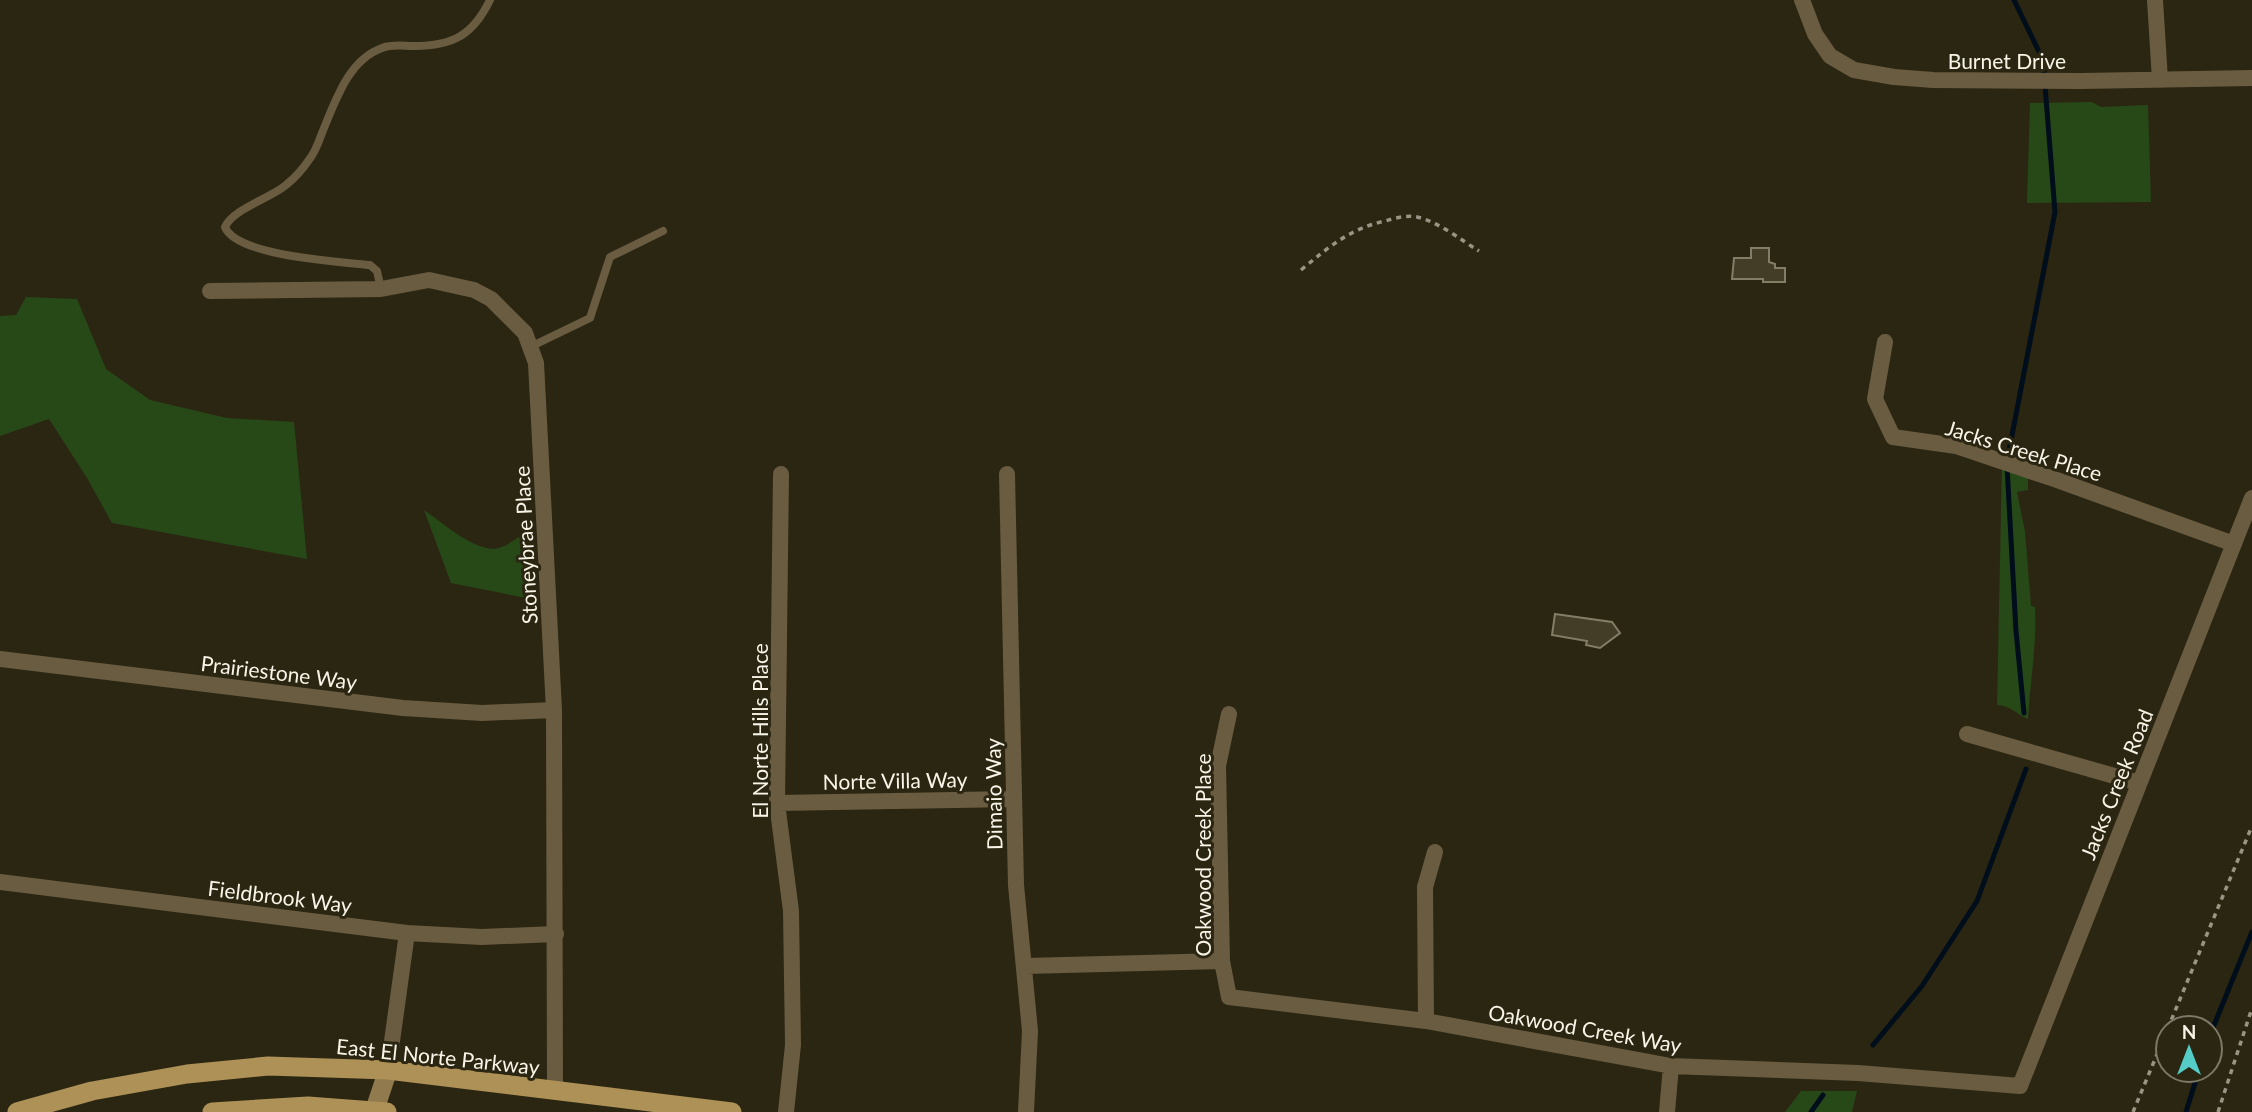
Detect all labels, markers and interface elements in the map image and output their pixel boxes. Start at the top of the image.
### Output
street label: Burnet Drive [1948,48,2066,73]
street label: Jacks Creek Place [1943,414,2105,486]
street label: Stoneybrae Place [508,465,542,625]
street label: El Norte Hills Place [747,643,772,819]
street label: Prairiestone Way [200,650,359,694]
street label: Jacks Creek Road [2074,705,2158,863]
street label: Dimaio Way [980,738,1006,850]
street label: Oakwood Creek Place [1190,753,1215,957]
street label: Norte Villa Way [822,766,968,794]
street label: Fieldbrook Way [207,875,354,917]
street label: Oakwood Creek Way [1487,999,1684,1057]
north arrow [2154,1014,2224,1084]
text: N [2182,1020,2196,1043]
street label: East El Norte Parkway [335,1033,541,1079]

